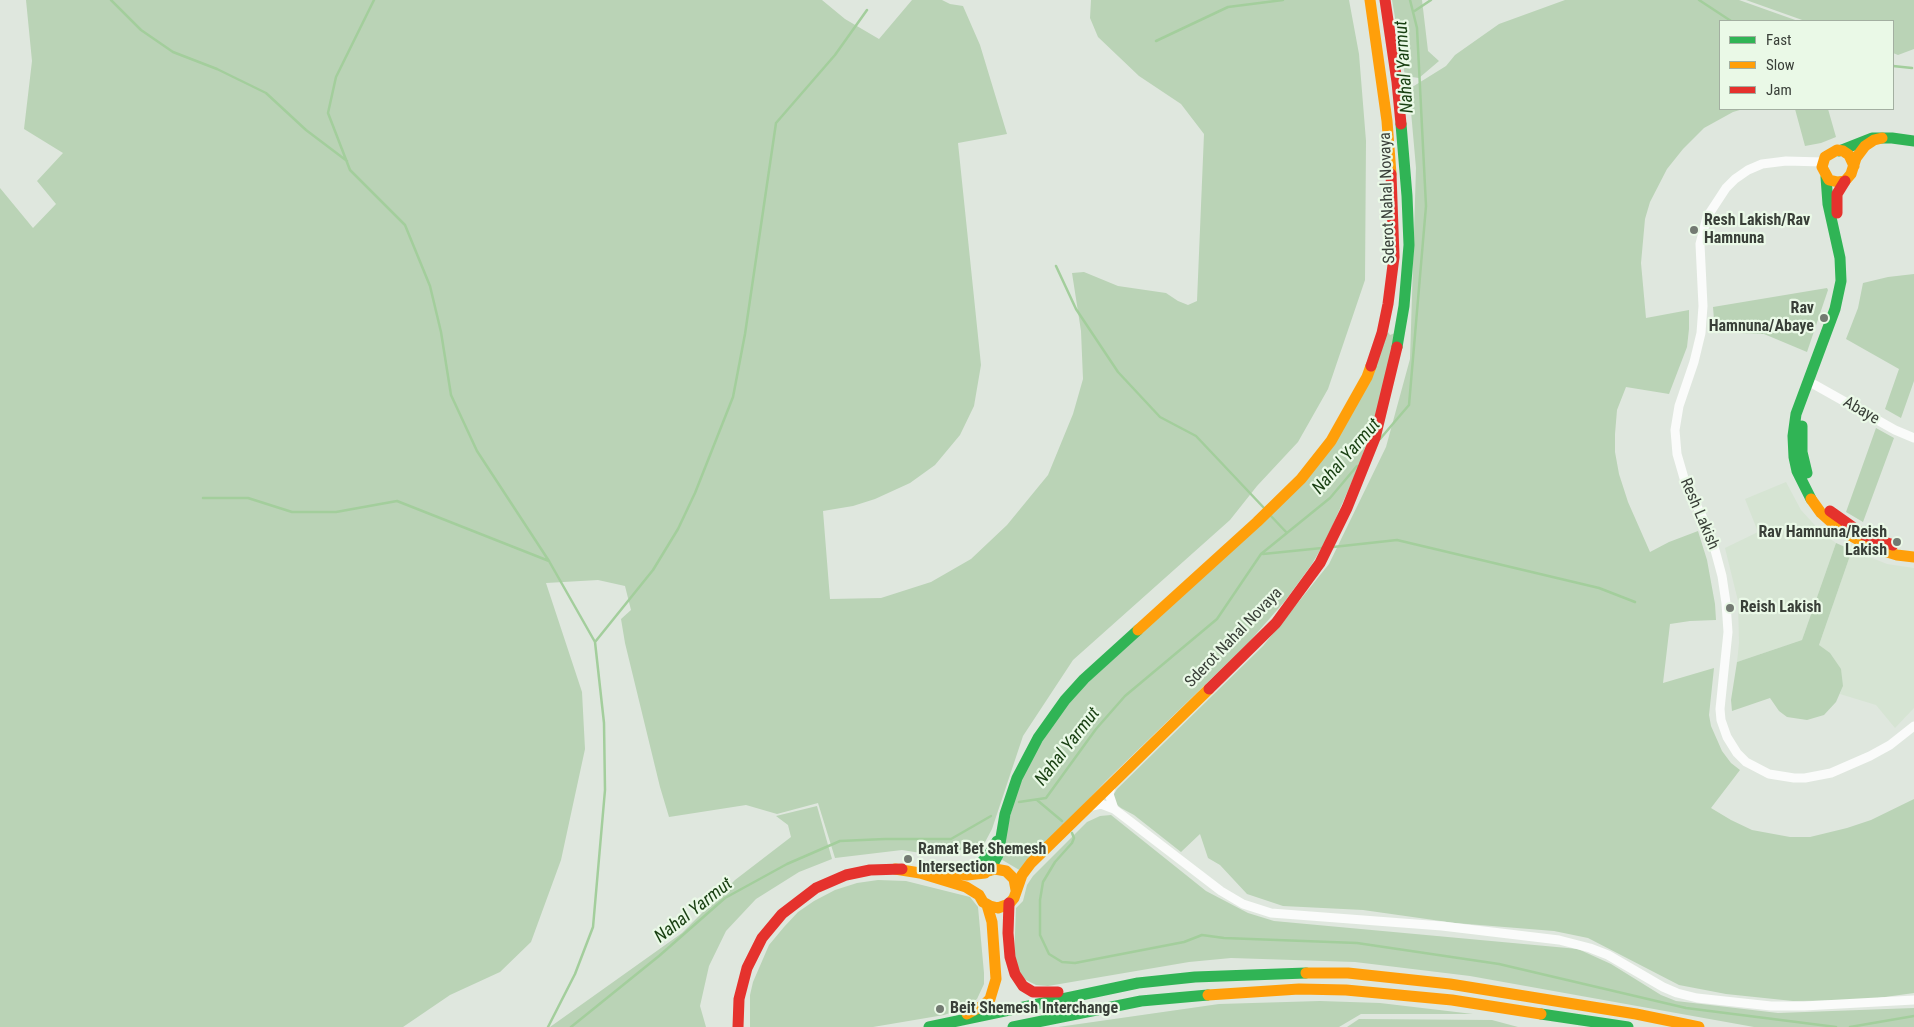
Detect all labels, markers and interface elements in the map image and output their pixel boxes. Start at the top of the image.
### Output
water label: Nahal Yarmut [1391,20,1419,114]
legend [1719,20,1894,110]
text: Fast [1766,31,1791,49]
text: Slow [1766,56,1795,74]
text: Jam [1766,81,1792,99]
street label: Sderot Nahal Novaya [1376,132,1400,264]
place label: Resh Lakish/Rav Hamnuna [1704,211,1810,249]
marker: Resh Lakish/Rav Hamnuna [1688,224,1700,236]
place label: Rav Hamnuna/Abaye [1709,299,1814,337]
marker: Rav Hamnuna/Abaye [1818,312,1830,324]
street label: Abaye [1839,393,1883,429]
water label: Nahal Yarmut [1308,415,1386,499]
street label: Resh Lakish [1675,475,1723,553]
place label: Rav Hamnuna/Reish Lakish [1758,523,1887,561]
marker: Rav Hamnuna/Reish Lakish [1891,536,1903,548]
street label: Sderot Nahal Novaya [1181,584,1287,692]
place label: Reish Lakish [1740,598,1821,618]
marker: Reish Lakish [1724,602,1736,614]
water label: Nahal Yarmut [1031,704,1105,790]
place label: Ramat Bet Shemesh Intersection [918,840,1046,878]
marker: Ramat Bet Shemesh Intersection [902,853,914,865]
water label: Nahal Yarmut [651,874,737,948]
place label: Beit Shemesh Interchange [950,999,1118,1019]
marker: Beit Shemesh Interchange [934,1003,946,1015]

